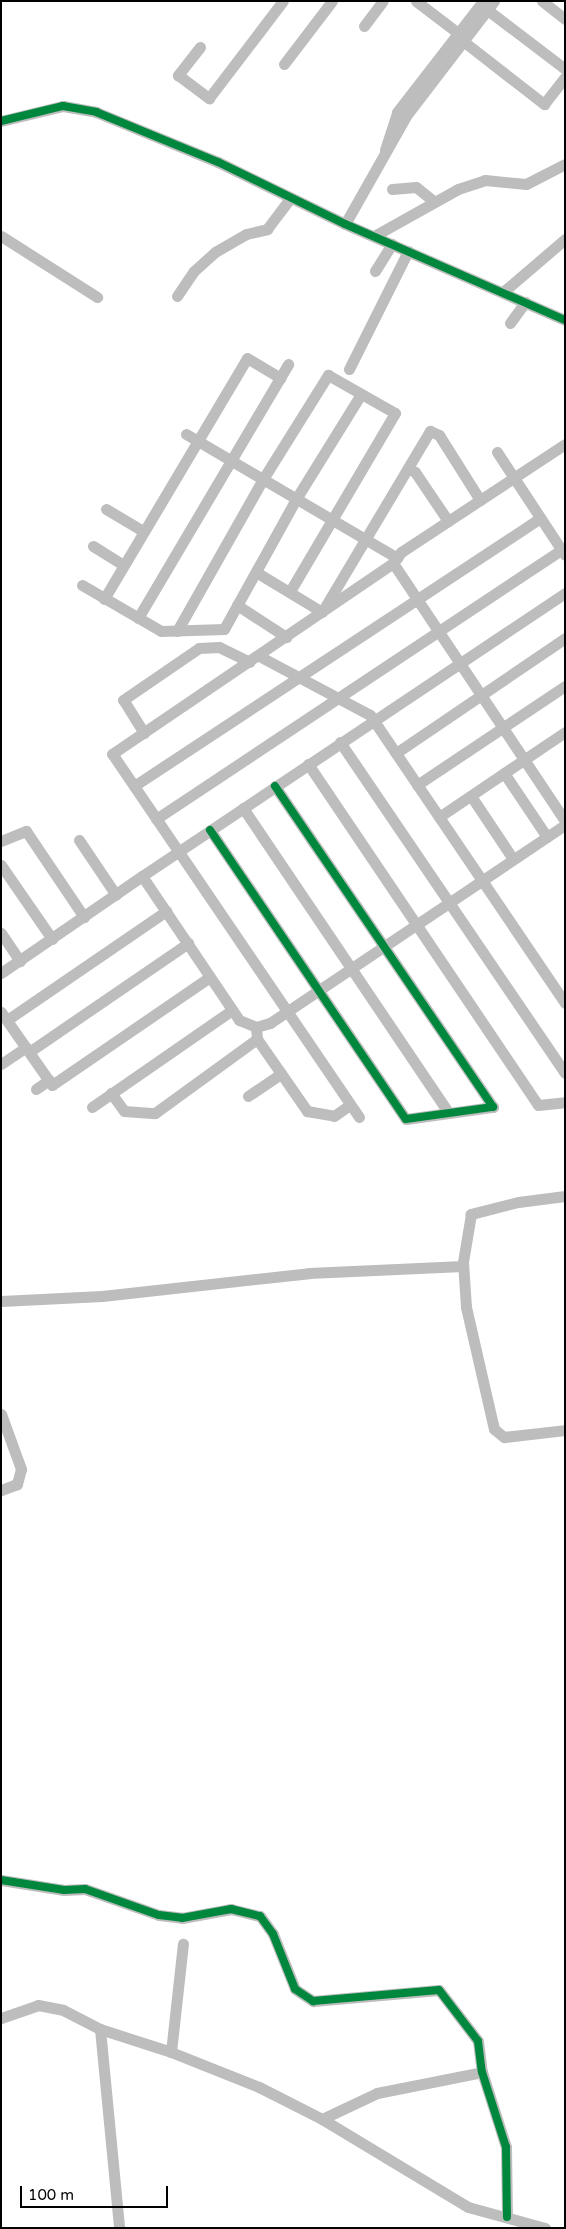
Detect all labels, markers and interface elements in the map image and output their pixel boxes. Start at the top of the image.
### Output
scale bar [22,2176,170,2208]
text: 100 m [28,2186,74,2204]

